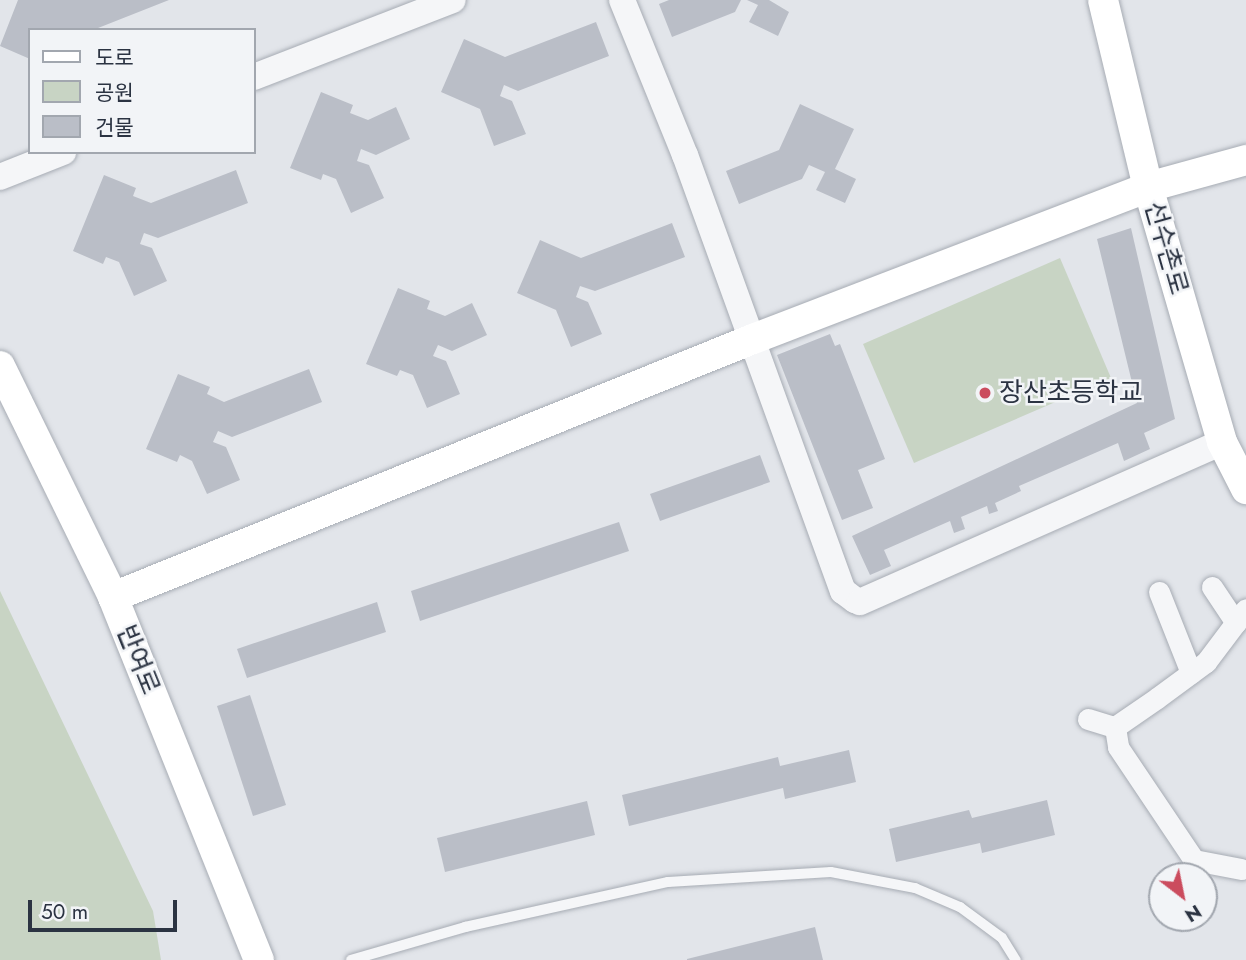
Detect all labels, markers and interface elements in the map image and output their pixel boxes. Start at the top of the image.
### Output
legend [28,28,256,154]
text: 도로 [95,43,134,73]
text: 공원 [95,78,134,108]
text: 건물 [95,113,134,143]
street label: 선수촌로 [1138,198,1194,298]
place label: 장산초등학교 [999,377,1143,409]
marker: 장산초등학교 [977,385,993,401]
street label: 반여로 [110,621,166,699]
north arrow [1148,862,1218,932]
scale bar [32,886,180,930]
text: 50 m [41,897,88,927]
text: N [1180,898,1207,929]

